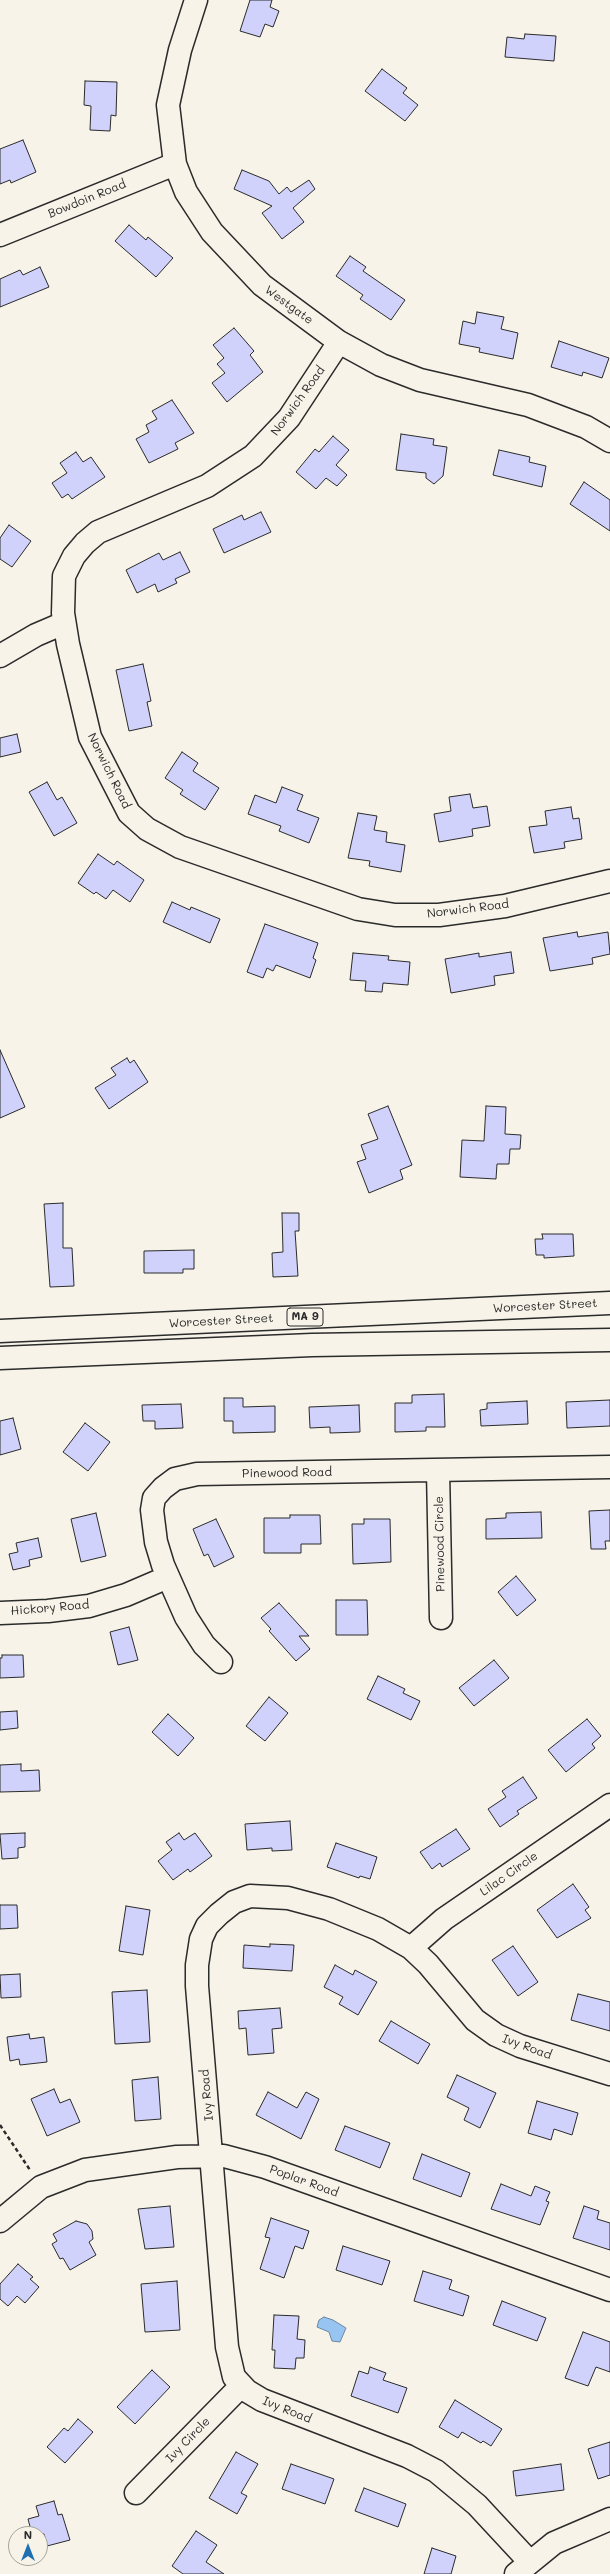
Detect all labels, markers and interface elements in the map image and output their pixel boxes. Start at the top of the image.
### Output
street label: Bowdoin Road [46,177,128,221]
street label: Westgate [262,283,316,327]
street label: Norwich Road [268,363,328,439]
street label: Norwich Road [84,731,134,811]
street label: Norwich Road [426,897,510,921]
street label: Worcester Street [492,1296,598,1316]
road number: MA 9 [287,1308,323,1326]
street label: Worcester Street [168,1311,274,1331]
street label: Pinewood Road [242,1465,332,1481]
street label: Pinewood Circle [432,1496,448,1592]
street label: Hickory Road [10,1597,90,1619]
street label: Lilac Circle [477,1849,541,1899]
street label: Ivy Road [500,2031,554,2063]
street label: Ivy Road [198,2069,216,2121]
street label: Poplar Road [268,2162,340,2200]
street label: Ivy Road [260,2394,314,2426]
street label: Ivy Circle [163,2414,213,2466]
north arrow [8,2526,48,2566]
text: N [24,2527,32,2542]

